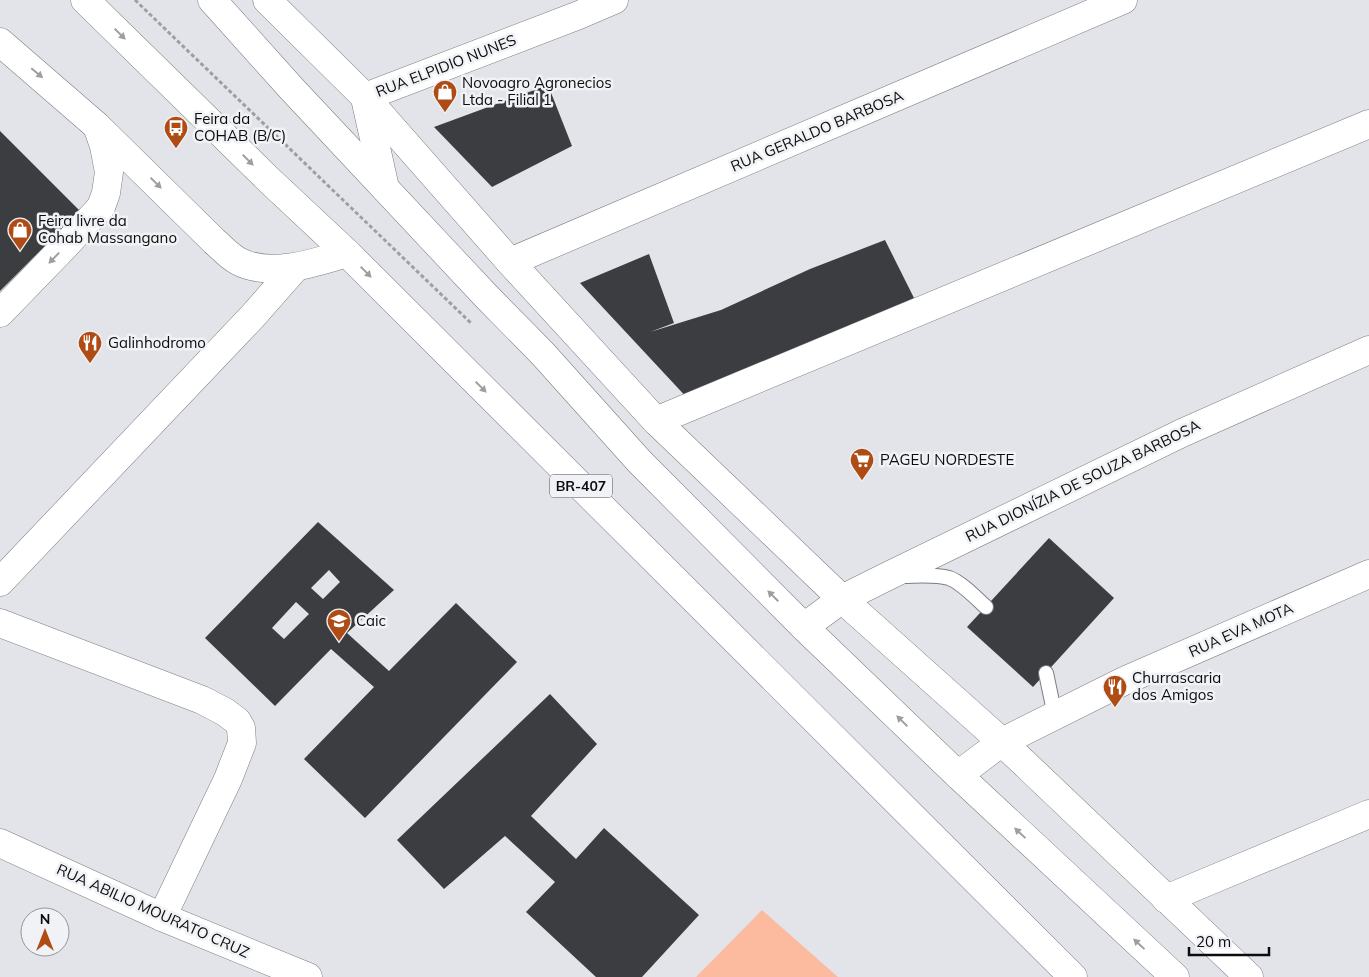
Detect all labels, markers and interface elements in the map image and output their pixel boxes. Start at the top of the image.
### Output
one-way arrow [114,28,126,40]
street label: RUA ELPIDIO NUNES [373,30,519,101]
one-way arrow [31,67,43,78]
place label: Novoagro Agronecios Ltda - Filial 1 [462,73,612,109]
shop icon: Novoagro Agronecios Ltda - Filial 1 [432,79,458,113]
street label: RUA GERALDO BARBOSA [728,86,906,176]
place label: Feira da COHAB (B/C) [194,109,286,145]
bus stop icon: Feira da COHAB (B/C) [163,115,189,149]
one-way arrow [242,154,254,166]
one-way arrow [150,177,162,189]
place label: Feira livre da Cohab Massangano [38,211,177,247]
shop icon: Feira livre da Cohab Massangano [7,217,33,251]
one-way arrow [48,252,60,264]
one-way arrow [360,266,372,278]
restaurant icon: Galinhodromo [77,330,103,364]
place label: Galinhodromo [108,333,206,352]
one-way arrow [475,381,487,393]
street label: RUA DIONÍZIA DE SOUZA BARBOSA [962,415,1203,546]
supermarket icon: PAGEU NORDESTE [849,447,875,481]
place label: PAGEU NORDESTE [880,450,1014,469]
road number: BR-407 [550,474,612,498]
one-way arrow [767,590,779,602]
street label: RUA EVA MOTA [1186,598,1296,661]
school or university icon: Caic [326,608,352,642]
place label: Caic [356,611,386,630]
place label: Churrascaria dos Amigos [1132,668,1221,704]
restaurant icon: Churrascaria dos Amigos [1102,674,1128,708]
one-way arrow [897,715,909,727]
one-way arrow [1015,827,1027,839]
street label: RUA ABILIO MOURATO CRUZ [54,859,252,962]
north arrow [20,907,70,957]
text: N [40,910,50,928]
scale bar [1189,924,1269,956]
text: 20 m [1196,932,1231,951]
one-way arrow [1134,938,1146,950]

